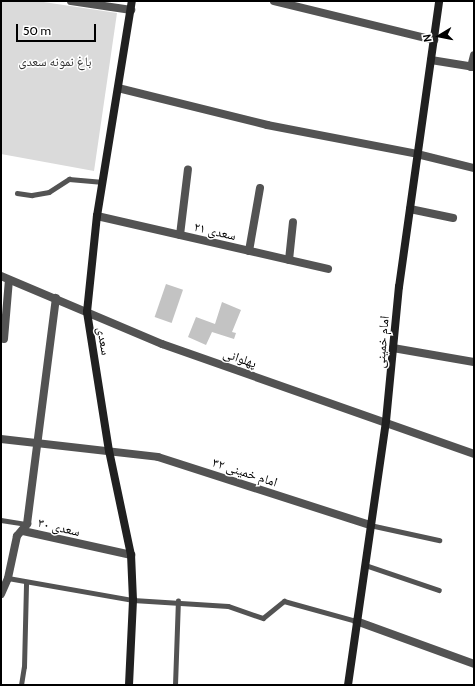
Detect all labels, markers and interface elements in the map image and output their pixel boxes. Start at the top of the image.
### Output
scale bar [18,16,98,42]
north arrow [419,16,459,56]
text: 50 m [23,23,51,38]
text: N [420,33,435,43]
park label: باغ نمونه سعدی [18,53,92,69]
street label: سعدی ۲۱ [192,219,238,243]
street label: امام خمینی [372,315,392,369]
street label: سعدی [94,326,114,356]
street label: پهلوانی [221,345,259,371]
street label: امام خمینی ۳۲ [211,454,279,490]
street label: سعدی ۳۰ [36,515,82,539]

